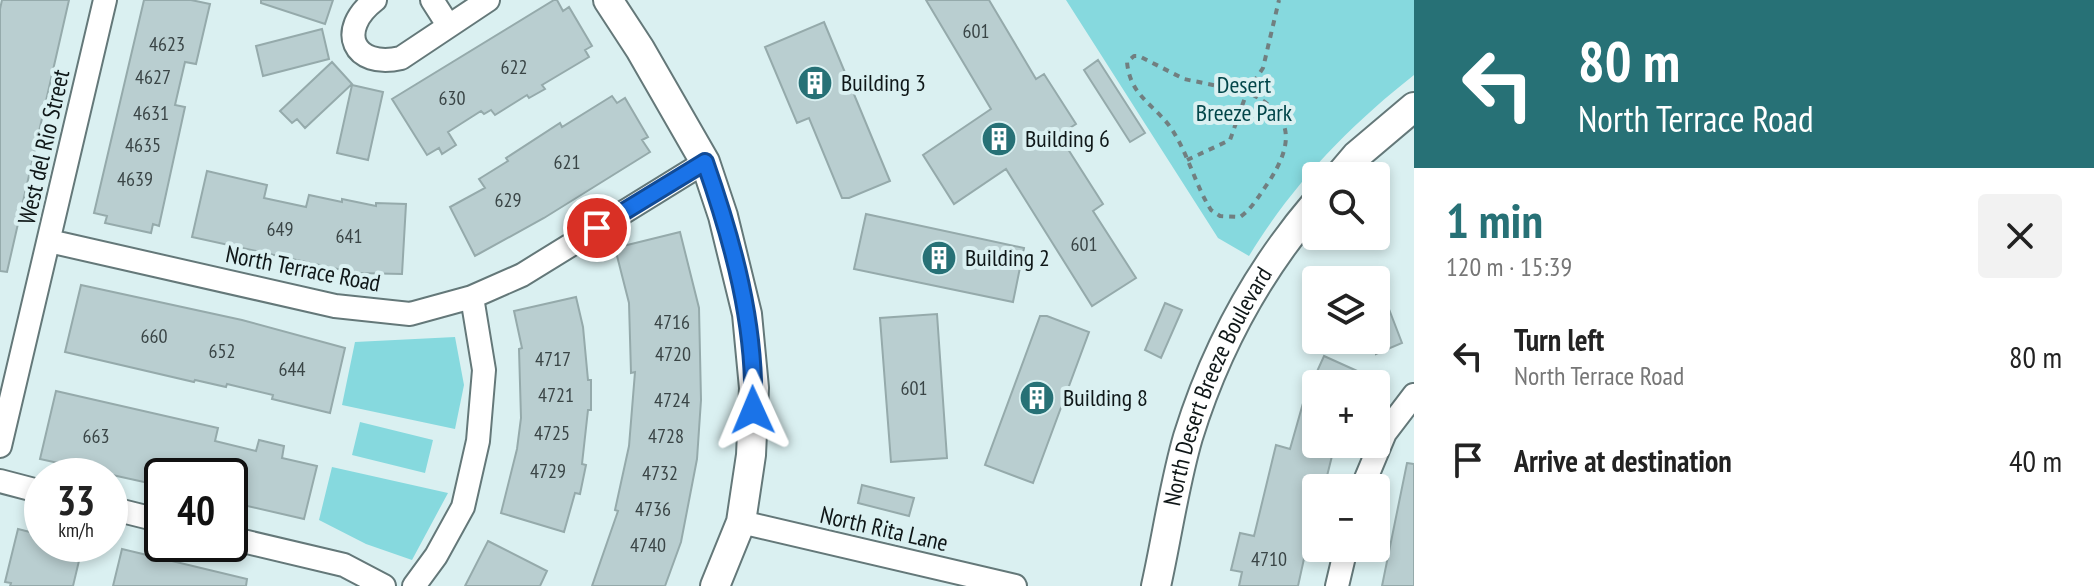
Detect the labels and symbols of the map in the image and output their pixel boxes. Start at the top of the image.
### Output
house number: 601 [963,18,990,44]
house number: 4623 [149,31,185,57]
house number: 622 [501,54,528,80]
house number: 4627 [135,64,171,90]
building icon: Building 3 [796,64,834,102]
street label: West del Rio Street [11,66,76,227]
place label: Building 3 [841,67,926,98]
park label: Desert Breeze Park [1196,69,1293,128]
house number: 630 [439,85,466,111]
house number: 4631 [133,100,169,126]
building icon: Building 6 [980,120,1018,158]
place label: Building 6 [1025,123,1110,154]
house number: 4635 [125,132,161,158]
house number: 621 [554,149,581,175]
house number: 4639 [117,166,153,192]
house number: 629 [495,187,522,213]
pin [563,194,631,262]
house number: 649 [267,216,294,242]
house number: 641 [336,223,363,249]
house number: 601 [1071,231,1098,257]
street label: North Terrace Road [223,238,383,299]
building icon: Building 2 [920,239,958,277]
place label: Building 2 [965,242,1050,273]
street label: North Desert Breeze Boulevard [1156,261,1279,508]
house number: 4716 [654,309,690,335]
house number: 660 [141,323,168,349]
house number: 652 [209,338,236,364]
house number: 4720 [655,341,691,367]
house number: 4717 [535,346,571,372]
house number: 644 [279,356,306,382]
position arrow [711,368,795,452]
house number: 601 [901,375,928,401]
building icon: Building 8 [1018,379,1056,417]
house number: 4721 [538,382,574,408]
place label: Building 8 [1063,382,1148,413]
house number: 4724 [654,387,690,413]
house number: 4725 [534,420,570,446]
house number: 663 [83,423,110,449]
house number: 4728 [648,423,684,449]
speed limit sign: 40 [144,458,248,562]
house number: 4729 [530,458,566,484]
house number: 4732 [642,460,678,486]
house number: 4736 [635,496,671,522]
street label: North Rita Lane [817,499,951,558]
house number: 4740 [630,532,666,558]
house number: 4710 [1251,546,1287,572]

